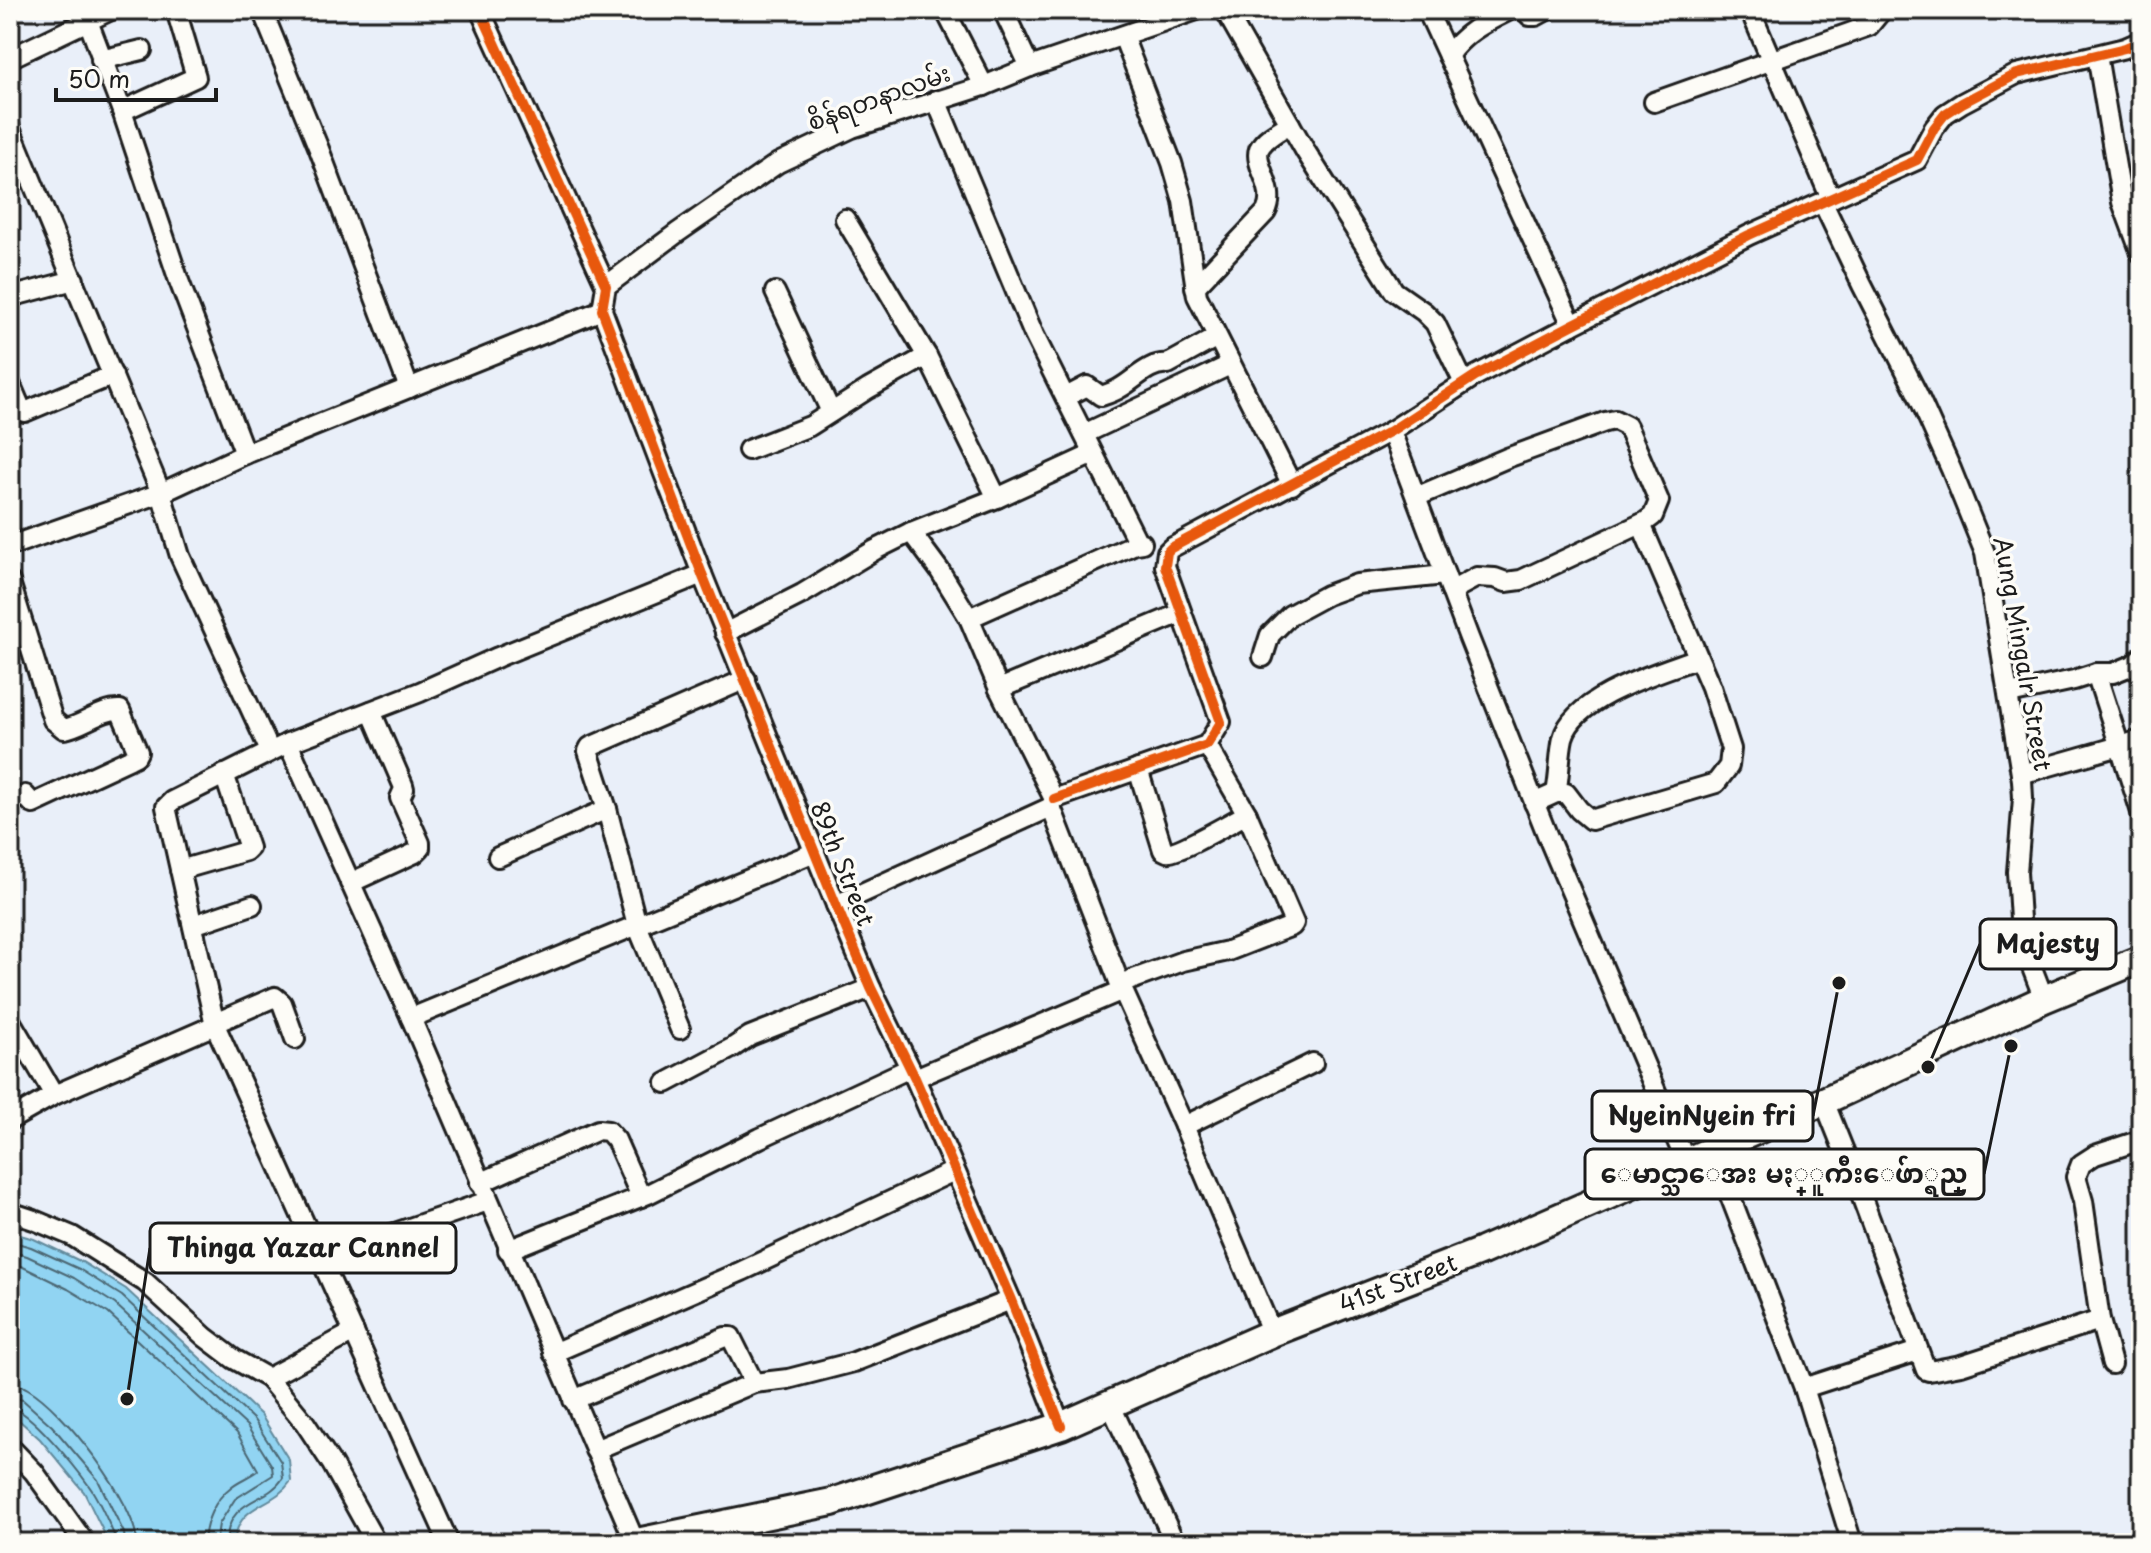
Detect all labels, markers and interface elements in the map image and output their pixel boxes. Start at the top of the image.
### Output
scale bar [56,52,216,102]
street label: စိန်ရတနာလမ်း [802,54,956,141]
text: 50 m [68,60,130,96]
street label: Aung Mingalr Street [1986,534,2062,774]
street label: 89th Street [802,795,885,931]
callout: Majesty [1980,919,2116,969]
text: Majesty [1996,923,2100,962]
callout: NyeinNyein fri [1592,1091,1813,1141]
text: NyeinNyein fri [1608,1095,1796,1134]
callout: ေမာင္သာေအး မႏ္ူက်ီးေဖ်ာ္ရည္ [1585,1149,1984,1199]
text: ေမာင္သာေအး မႏ္ူက်ီးေဖ်ာ္ရည္ [1600,1153,1968,1197]
callout: Thinga Yazar Cannel [150,1223,456,1273]
text: Thinga Yazar Cannel [167,1227,439,1266]
street label: 41st Street [1333,1243,1461,1321]

